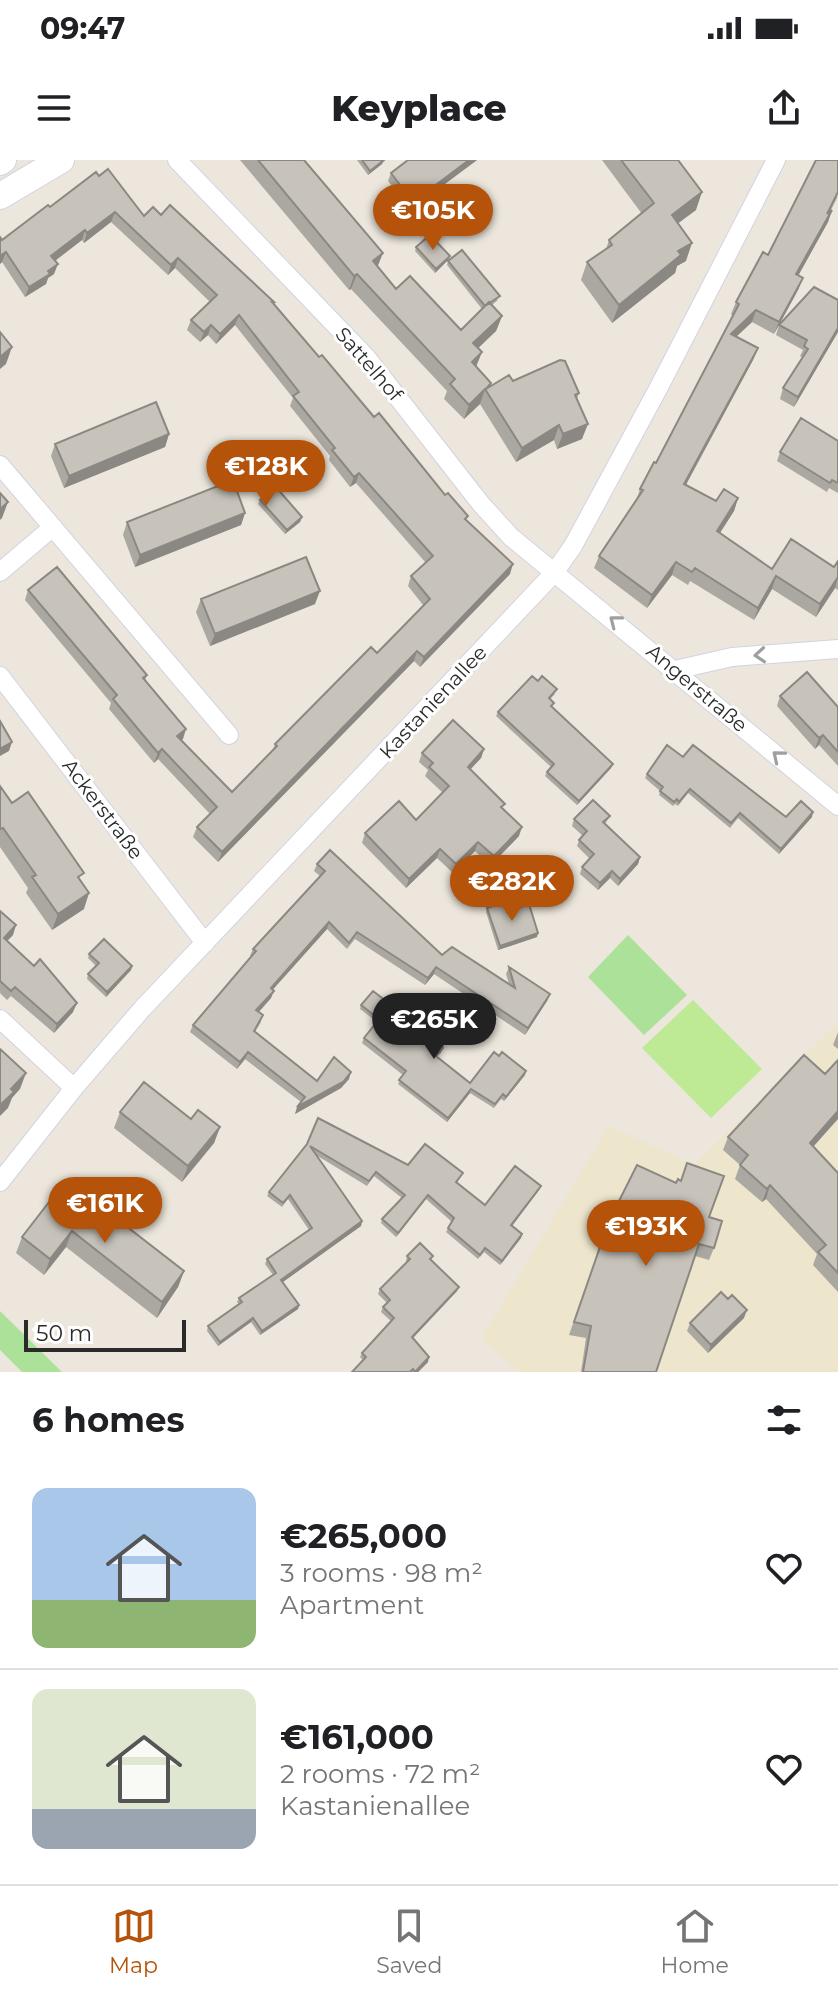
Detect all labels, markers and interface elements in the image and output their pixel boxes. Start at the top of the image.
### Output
text: 09:47 [40,10,125,47]
icon: menu [32,86,76,130]
text: Keyplace [331,86,507,130]
icon: share [762,86,806,130]
pin: €105K [377,184,489,252]
text: €105K [391,194,475,226]
street label: Sattelhof [330,322,408,407]
pin: €128K [210,440,322,508]
text: €128K [224,450,308,482]
one-way arrow [610,616,624,631]
street label: Angerstraße [642,639,752,737]
street label: Kastanienallee [374,640,492,764]
one-way arrow [753,646,766,663]
one-way arrow [773,751,788,766]
street label: Ackerstraße [58,754,148,864]
pin: €282K [456,855,568,923]
text: €282K [468,865,556,897]
pin: €265K [378,993,490,1061]
text: €265K [390,1003,478,1035]
pin: €161K [49,1177,161,1245]
text: €161K [66,1187,144,1219]
pin: €193K [590,1200,702,1268]
text: €193K [605,1210,687,1242]
scale bar [24,1316,186,1352]
text: 50 m [36,1320,92,1347]
icon: filters [762,1398,806,1442]
text: 6 homes [32,1399,185,1441]
text: €265,000 [280,1515,447,1557]
icon: home [96,1520,192,1616]
icon: heart [762,1546,806,1590]
text: 3 rooms · 98 m² [280,1557,483,1589]
text: Apartment [280,1589,424,1621]
text: €161,000 [280,1716,434,1758]
icon: home [96,1721,192,1817]
icon: heart [762,1747,806,1791]
text: 2 rooms · 72 m² [280,1758,480,1790]
text: Kastanienallee [280,1790,470,1822]
tab: Map [109,1904,158,1979]
tab: Saved [376,1904,442,1979]
tab: Home [661,1904,729,1979]

